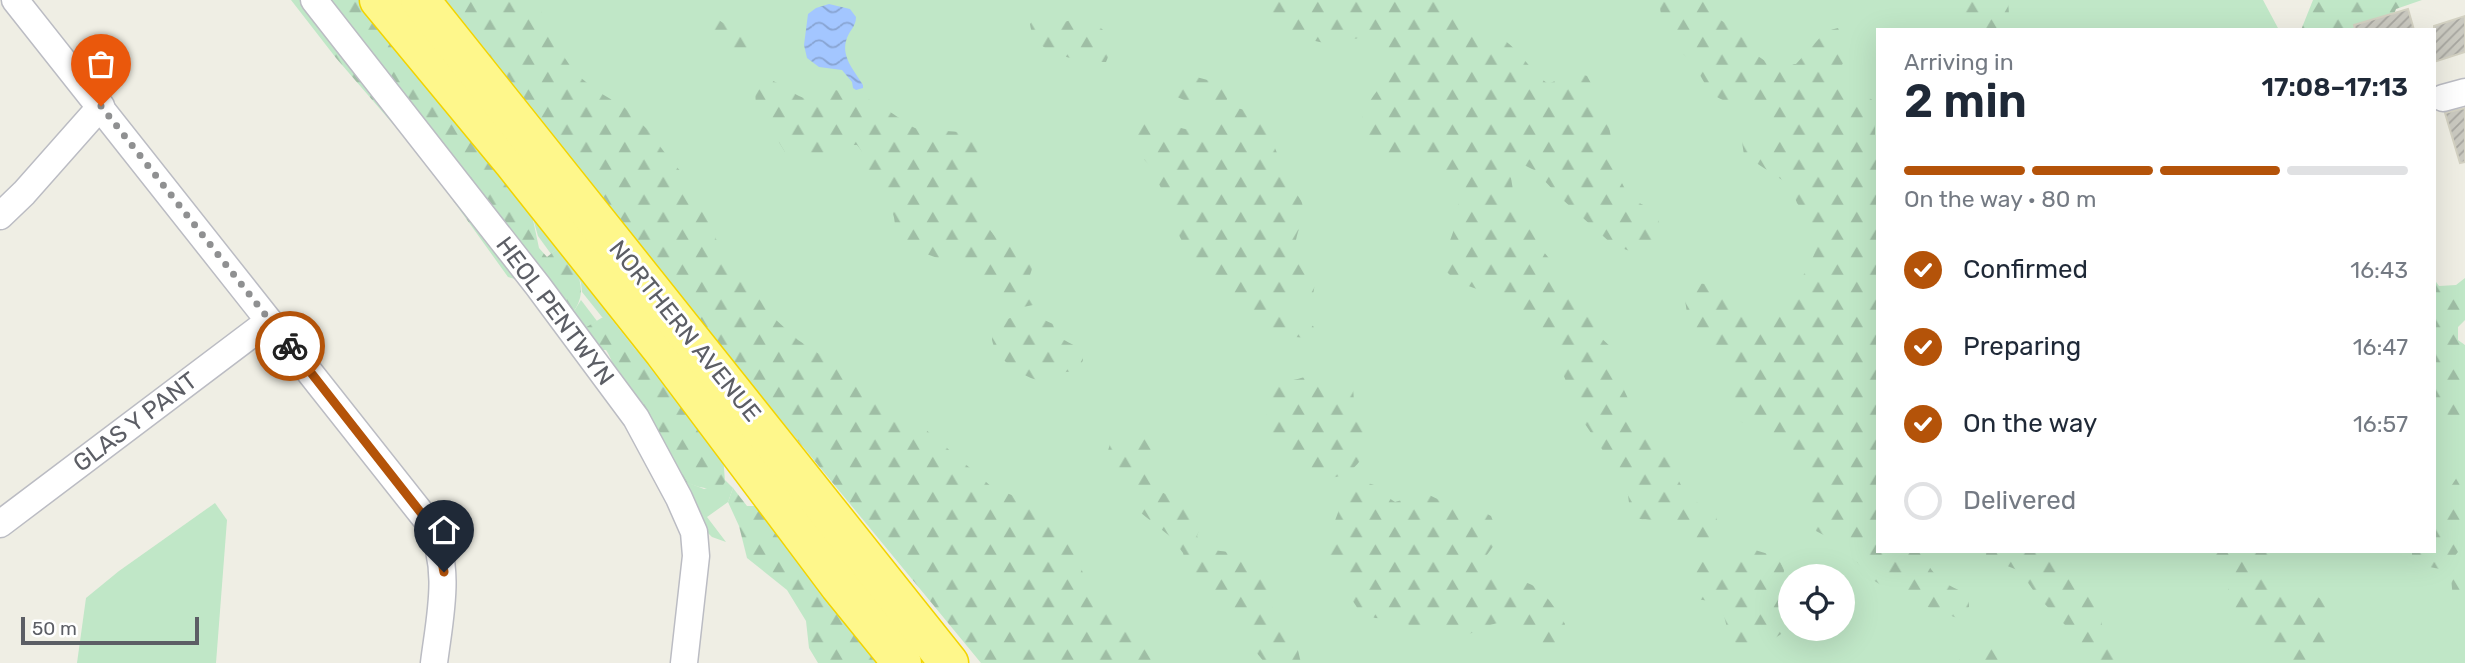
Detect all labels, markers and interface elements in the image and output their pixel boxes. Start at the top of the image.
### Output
pin [71,34,131,106]
icon: bag [82,45,120,83]
text: Arriving in [1904,48,2014,76]
text: 17:08–17:13 [2261,72,2408,103]
text: 2 min [1904,74,2027,129]
text: On the way · 80 m [1904,185,2096,213]
street label: HEOL PENTWYN [490,231,620,391]
street label: NORTHERN AVENUE [603,235,767,427]
icon: check [1904,251,1942,289]
text: Confirmed [1963,254,2088,285]
text: 16:43 [2350,256,2408,284]
courier [255,311,325,381]
icon: bike [271,327,309,365]
icon: check [1904,328,1942,366]
text: Preparing [1963,331,2081,362]
text: 16:47 [2353,333,2408,361]
street label: GLAS Y PANT [68,366,202,478]
icon: check [1904,405,1942,443]
text: On the way [1963,408,2097,439]
text: 16:57 [2353,410,2408,438]
text: Delivered [1963,485,2076,516]
pin [414,500,474,572]
icon: home [425,511,463,549]
map controls [1778,564,1855,641]
button: locate [1778,564,1855,641]
scale bar [21,614,200,646]
text: 50 m [32,617,77,640]

